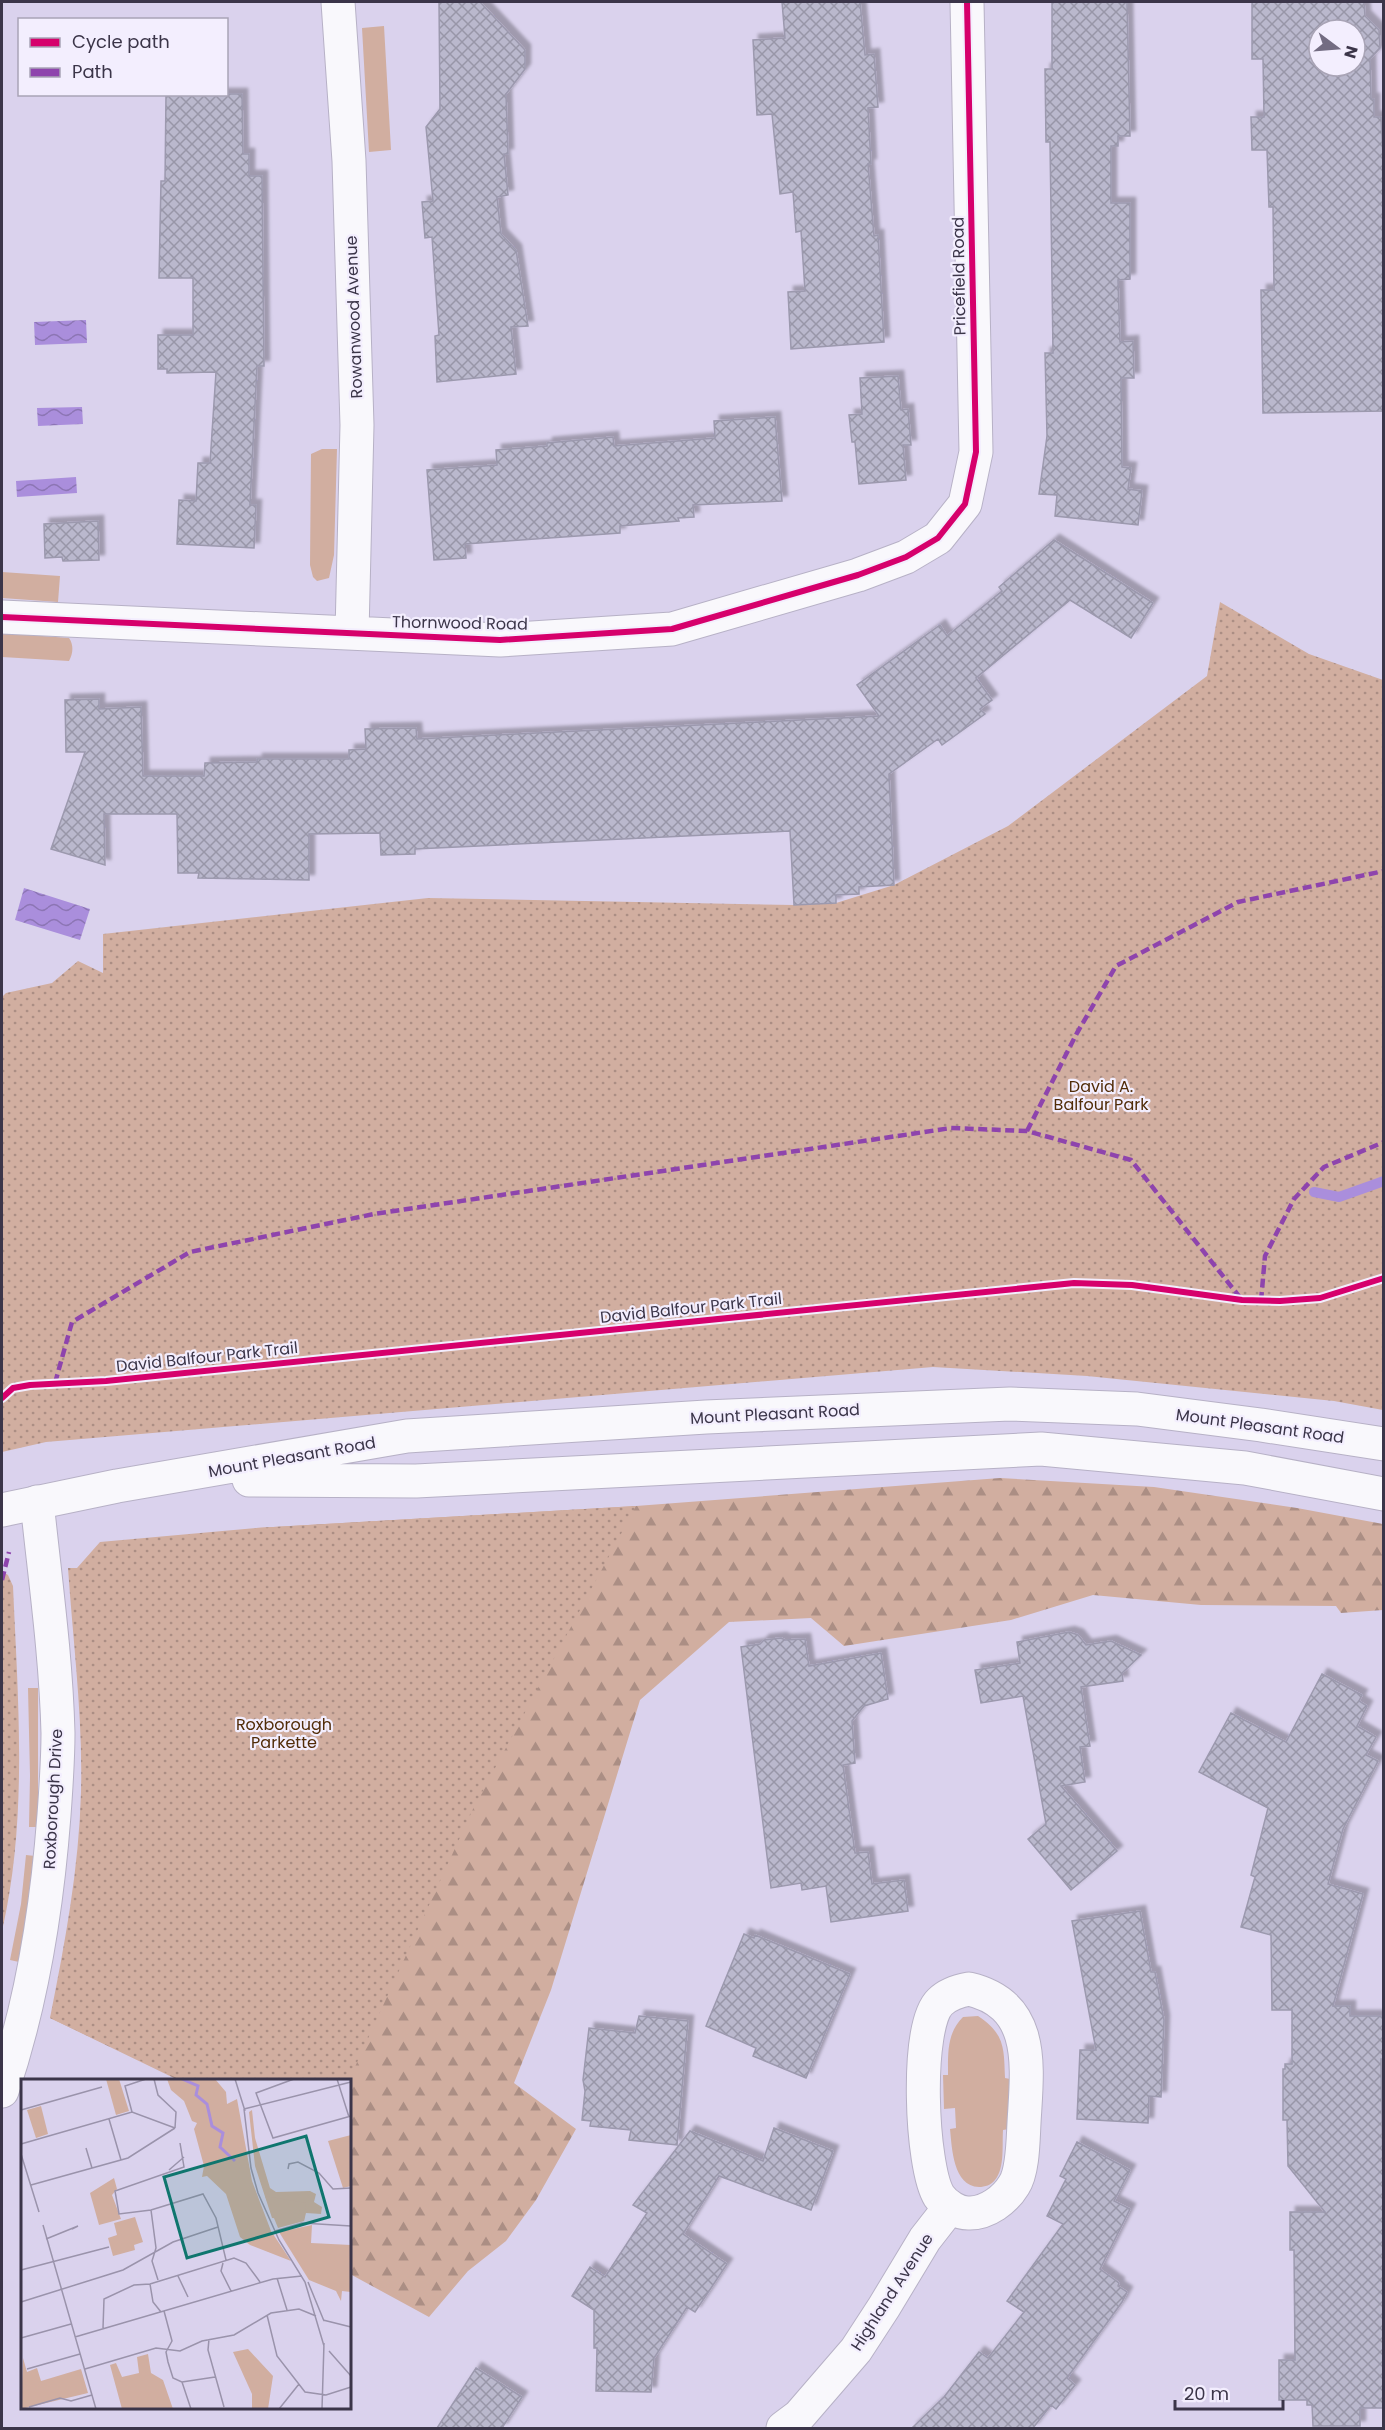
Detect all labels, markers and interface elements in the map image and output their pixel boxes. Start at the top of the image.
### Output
legend [18,18,228,96]
north arrow [1307,18,1367,78]
text: Cycle path [72,29,170,54]
text: N [1338,43,1364,61]
text: Path [72,59,113,84]
street label: Pricefield Road [946,217,972,335]
street label: Rowanwood Avenue [340,235,368,399]
street label: Thornwood Road [392,610,528,636]
park label: David A. Balfour Park [1054,1075,1149,1116]
street label: David Balfour Park Trail [599,1287,783,1329]
street label: David Balfour Park Trail [115,1336,299,1378]
street label: Mount Pleasant Road [690,1398,860,1430]
street label: Mount Pleasant Road [1174,1403,1346,1449]
street label: Mount Pleasant Road [206,1431,378,1483]
park label: Roxborough Parkette [236,1713,332,1754]
street label: Roxborough Drive [38,1728,68,1870]
inset map [21,2079,351,2409]
street label: Highland Avenue [845,2229,939,2355]
scale bar [1175,2373,1283,2411]
text: 20 m [1184,2381,1229,2406]

